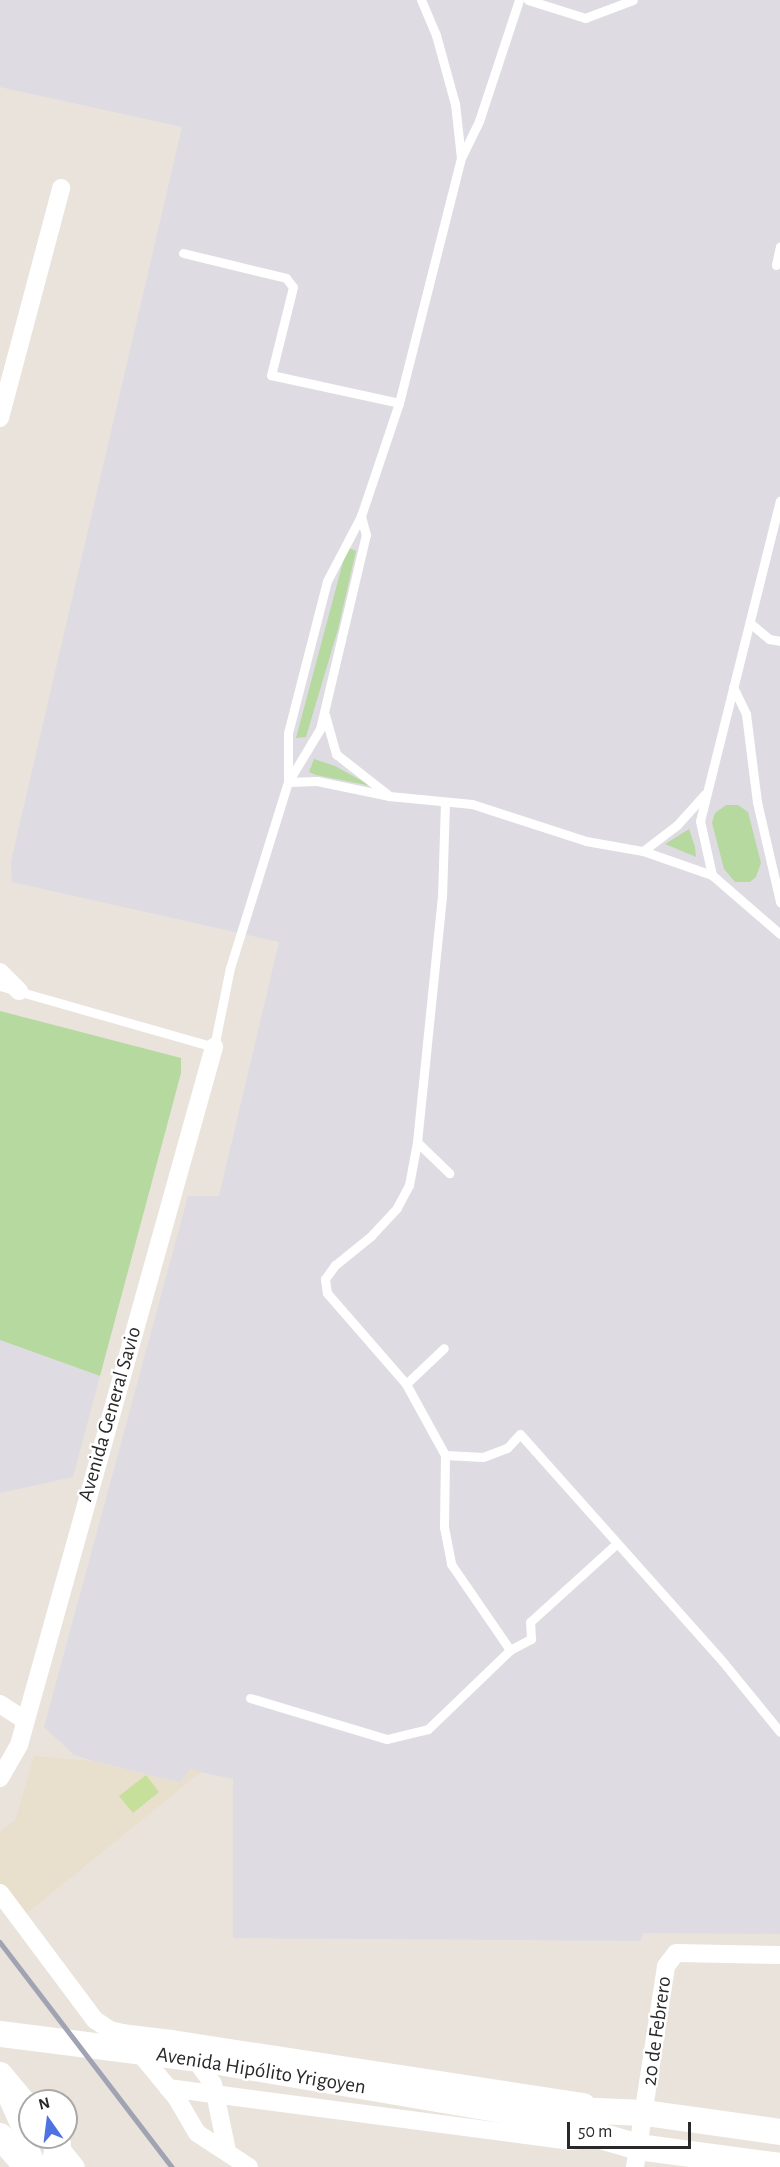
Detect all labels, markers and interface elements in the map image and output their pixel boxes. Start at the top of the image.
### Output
street label: Avenida General Savio [73,1324,147,1504]
street label: 20 de Febrero [637,1975,677,2087]
street label: Avenida Hipólito Yrigoyen [154,2042,368,2100]
north arrow [18,2089,78,2149]
text: N [37,2094,51,2113]
scale bar [570,2110,694,2148]
text: 50 m [578,2123,612,2141]

